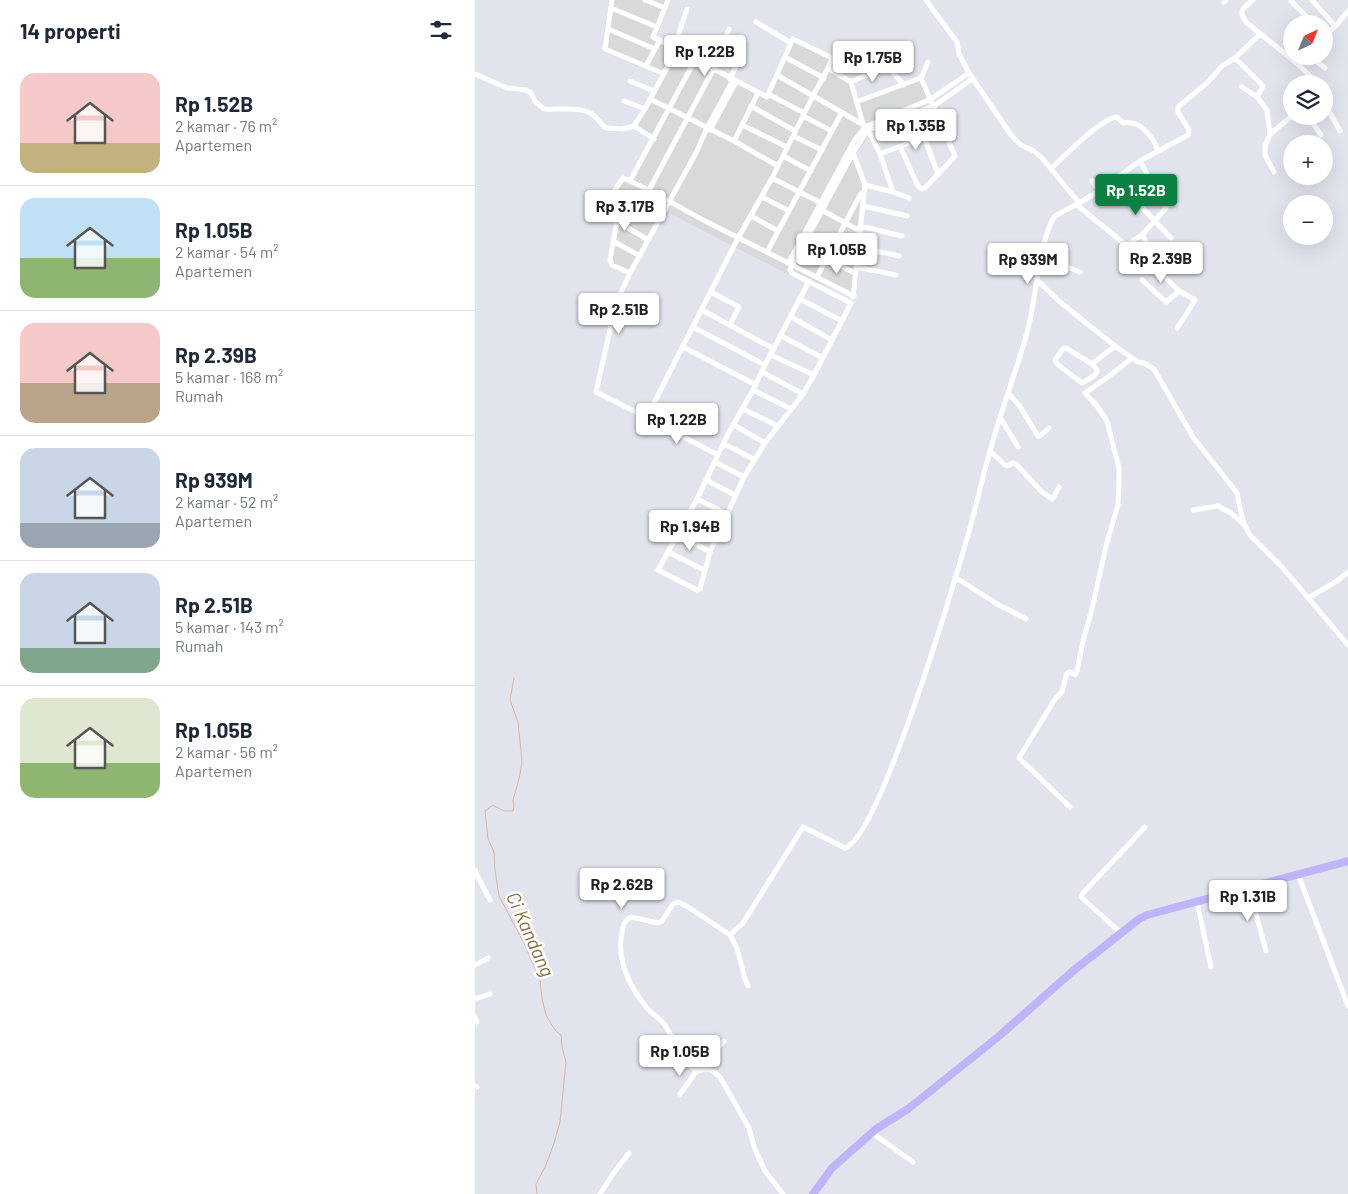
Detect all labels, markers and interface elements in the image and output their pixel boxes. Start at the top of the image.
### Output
north arrow [1283,15,1333,65]
map controls [1283,15,1333,245]
icon: filters [427,16,455,44]
text: 14 properti [20,18,121,43]
pin: Rp 1.22B [653,34,757,77]
text: Rp 1.22B [675,41,735,60]
pin: Rp 1.75B [821,41,925,83]
text: Rp 1.75B [844,47,902,66]
button: layers [1283,75,1333,125]
text: Rp 1.52B [175,91,253,116]
icon: home [60,93,120,153]
pin: Rp 1.35B [864,108,968,151]
text: Rp 1.35B [886,115,946,134]
text: 2 kamar · 76 m² [175,116,277,135]
text: Apartemen [175,135,252,154]
button: + [1283,135,1333,185]
pin: Rp 1.52B [1084,174,1188,216]
text: Rp 1.52B [1106,180,1166,199]
pin: Rp 3.17B [573,190,677,232]
button: − [1283,195,1333,245]
text: Rp 3.17B [596,196,654,215]
text: Rp 1.05B [175,217,253,242]
icon: home [60,218,120,278]
pin: Rp 1.05B [785,232,889,275]
text: Rp 1.05B [807,239,867,258]
text: 2 kamar · 54 m² [175,242,279,261]
pin: Rp 939M [982,242,1074,285]
pin: Rp 2.39B [1109,242,1213,284]
text: Rp 2.39B [1130,248,1192,267]
text: Rp 939M [998,249,1058,268]
text: Apartemen [175,261,252,280]
pin: Rp 2.51B [567,292,671,335]
text: Rp 2.51B [589,299,649,318]
text: Rp 2.39B [175,342,257,367]
icon: home [60,343,120,403]
text: 5 kamar · 168 m² [175,367,283,386]
text: Rumah [175,386,223,405]
pin: Rp 1.22B [625,402,729,445]
text: Rp 1.22B [647,409,707,428]
text: Rp 939M [175,467,253,492]
icon: home [60,468,120,528]
text: 2 kamar · 52 m² [175,492,278,511]
pin: Rp 1.94B [638,510,742,552]
text: Apartemen [175,511,252,530]
text: Rp 1.94B [660,516,720,535]
text: Rp 2.51B [175,592,253,617]
icon: home [60,593,120,653]
text: 5 kamar · 143 m² [175,617,284,636]
text: Rumah [175,636,223,655]
text: Rp 1.05B [175,717,253,742]
icon: home [60,718,120,778]
text: 2 kamar · 56 m² [175,742,278,761]
text: Apartemen [175,761,252,780]
pin: Rp 2.62B [570,868,674,910]
text: Rp 2.62B [591,874,653,893]
pin: Rp 1.31B [1196,880,1300,922]
text: Rp 1.31B [1220,886,1276,905]
water label: Ci Kandang [502,888,560,980]
pin: Rp 1.05B [628,1034,732,1077]
text: Rp 1.05B [650,1041,710,1060]

